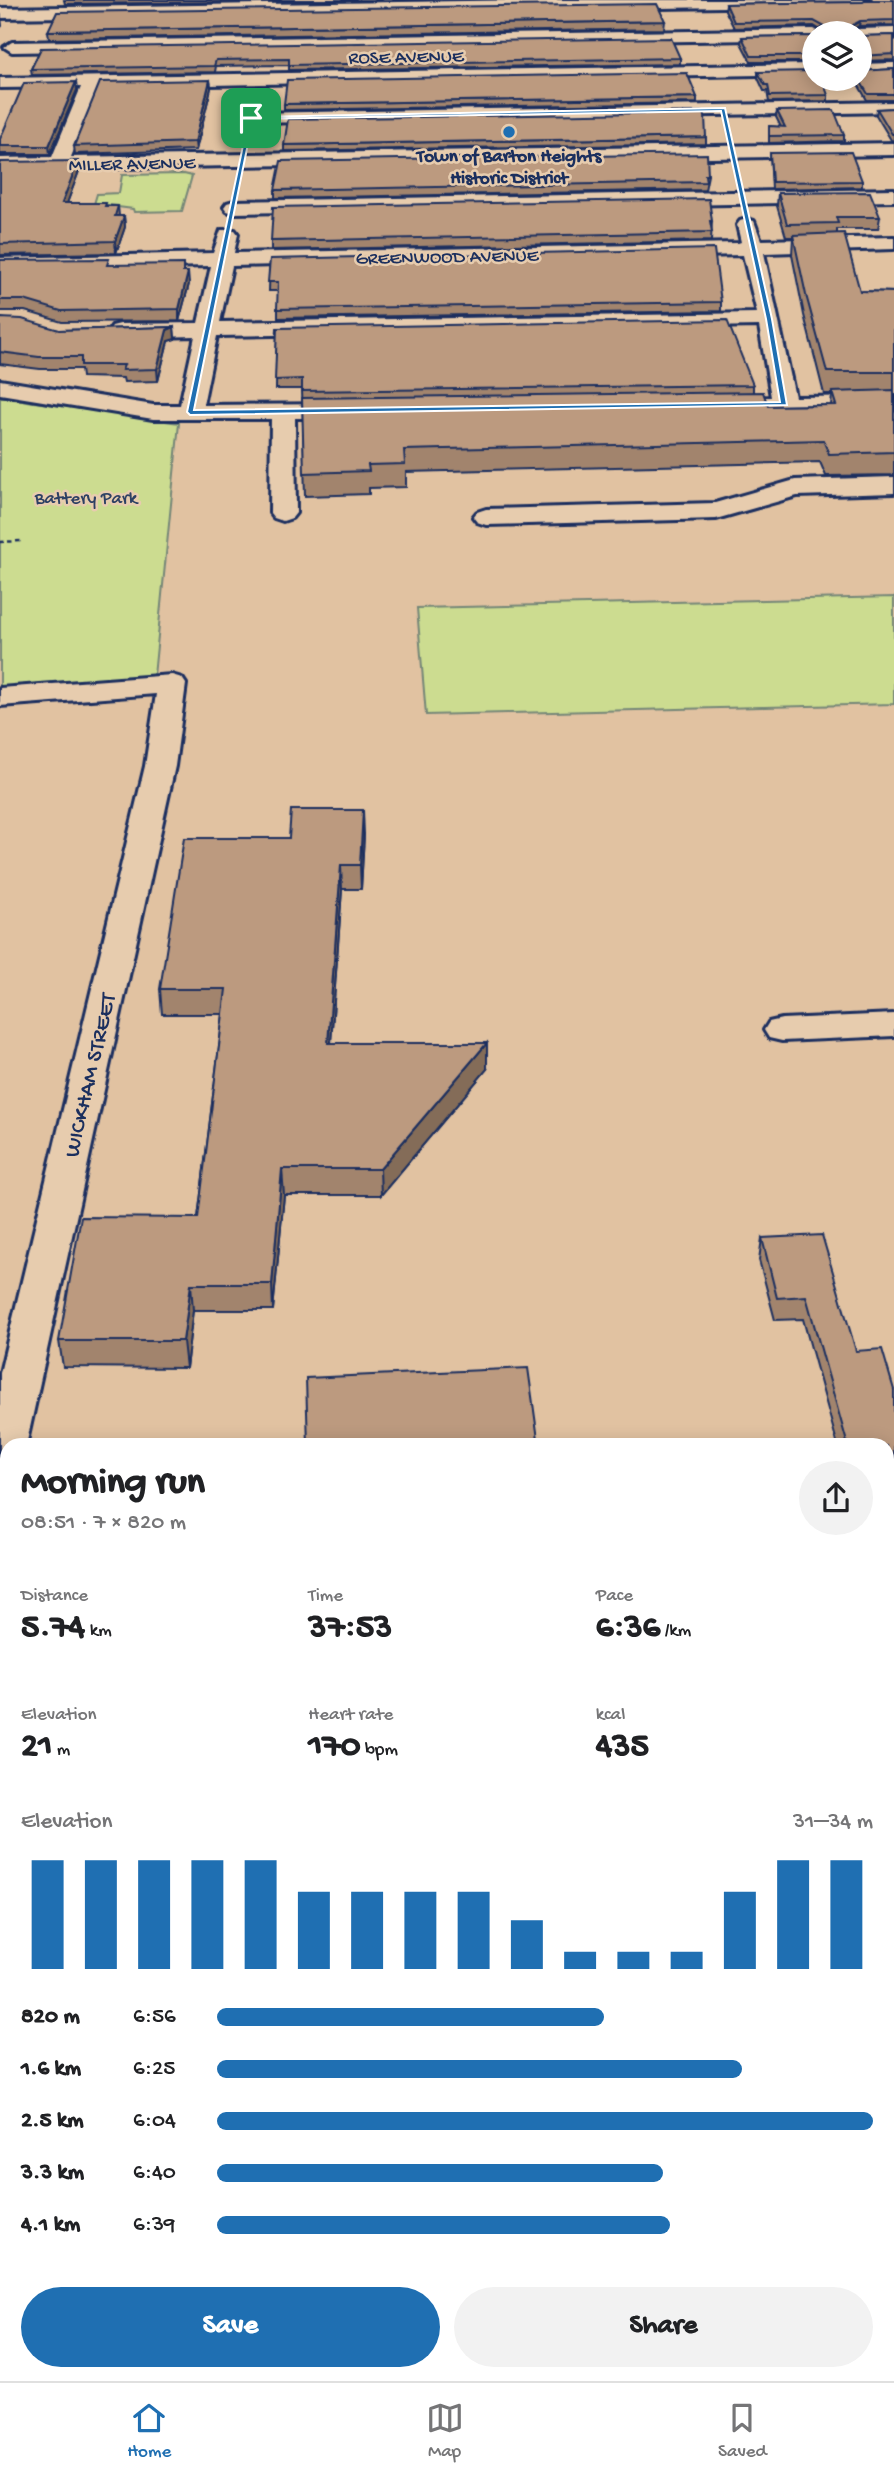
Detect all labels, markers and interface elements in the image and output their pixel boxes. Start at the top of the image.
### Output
map controls [802,21,872,91]
button: layers [802,21,872,91]
street label: ROSE AVENUE [348,46,465,71]
pin [221,88,281,148]
icon: arrive [232,99,270,137]
marker: Town of Barton Heights Historic District [501,124,517,140]
place label: Town of Barton Heights Historic District [415,146,602,191]
street label: MILLER AVENUE [68,153,197,178]
street label: GREENWOOD AVENUE [355,245,540,272]
park label: Battery Park [34,488,139,511]
street label: WICKHAM STREET [59,990,124,1160]
button: share [799,1461,873,1535]
text: Morning run [21,1462,205,1506]
text: 08:51 · 7 × 820 m [21,1510,186,1537]
text: Distance [21,1585,88,1608]
text: Time [308,1585,343,1608]
text: Pace [596,1585,633,1608]
text: 5.74 [21,1608,85,1649]
text: 37:53 [308,1608,392,1649]
text: 6:36 [596,1608,660,1649]
text: km [85,1620,112,1643]
text: /km [660,1620,691,1643]
text: Elevation [21,1704,97,1727]
text: Heart rate [308,1704,393,1727]
text: kcal [596,1704,625,1727]
text: 21 [21,1727,52,1768]
text: 170 [308,1727,361,1768]
text: 435 [596,1727,649,1768]
text: m [52,1739,70,1762]
text: bpm [361,1739,398,1762]
text: Elevation [21,1809,112,1836]
text: 31–34 m [793,1809,873,1836]
text: 820 m [21,2004,80,2031]
text: 6:56 [133,2004,176,2031]
text: 1.6 km [21,2056,81,2083]
text: 6:25 [133,2056,175,2083]
text: 2.5 km [21,2108,84,2135]
text: 6:04 [133,2108,176,2135]
text: 3.3 km [21,2160,84,2187]
text: 6:40 [133,2160,176,2187]
text: 4.1 km [21,2212,80,2239]
text: 6:39 [133,2212,175,2239]
button: Save [21,2287,440,2367]
button: Share [454,2287,873,2367]
tab: Home [127,2399,171,2464]
tab: Map [426,2399,464,2464]
tab: Saved [718,2399,767,2464]

